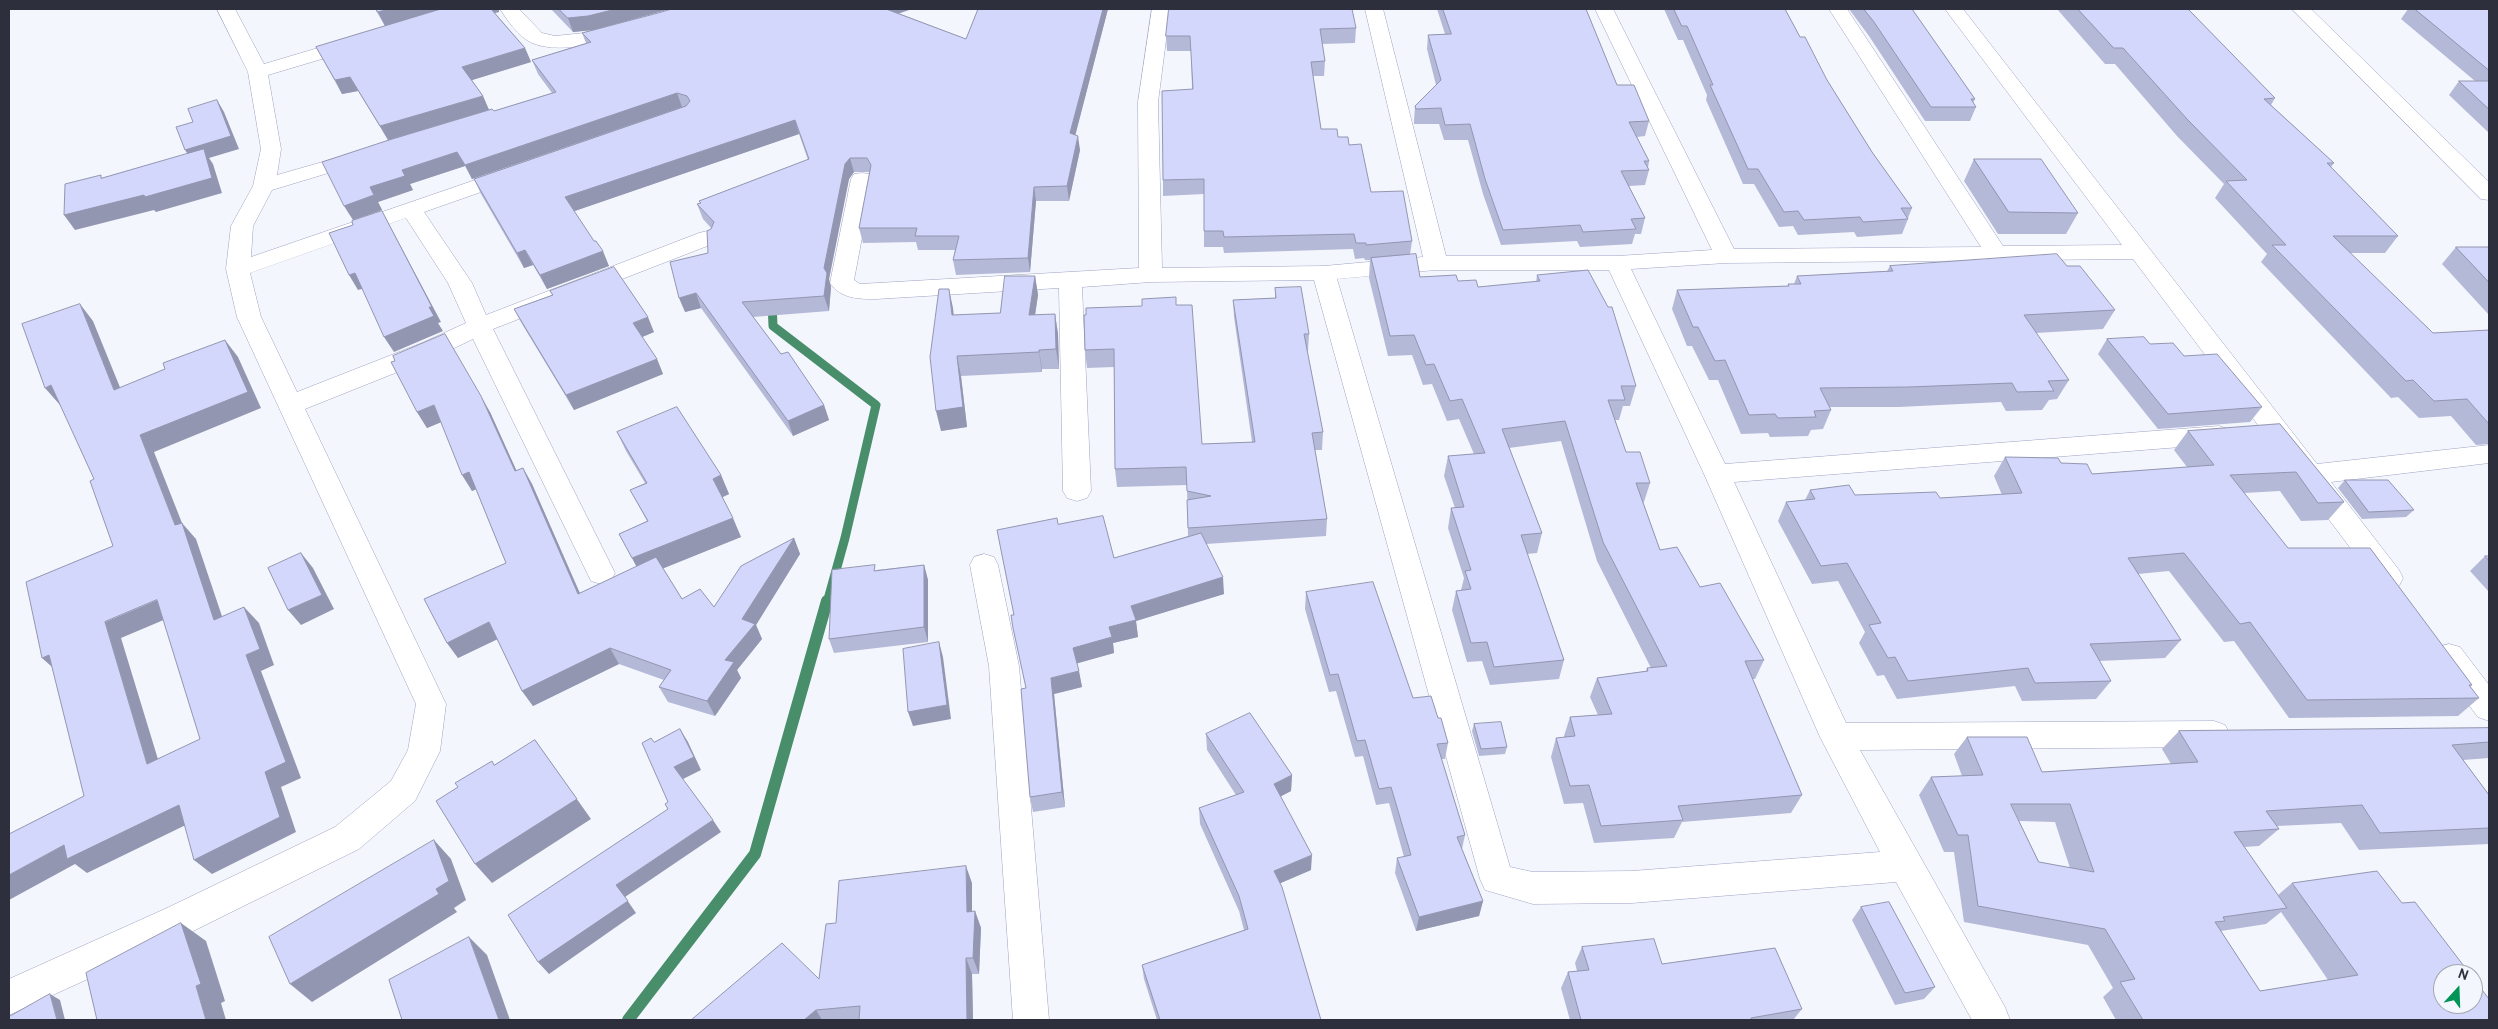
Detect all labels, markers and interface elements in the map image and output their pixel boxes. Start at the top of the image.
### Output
north arrow [2433,964,2483,1014]
text: N [2455,966,2471,985]

